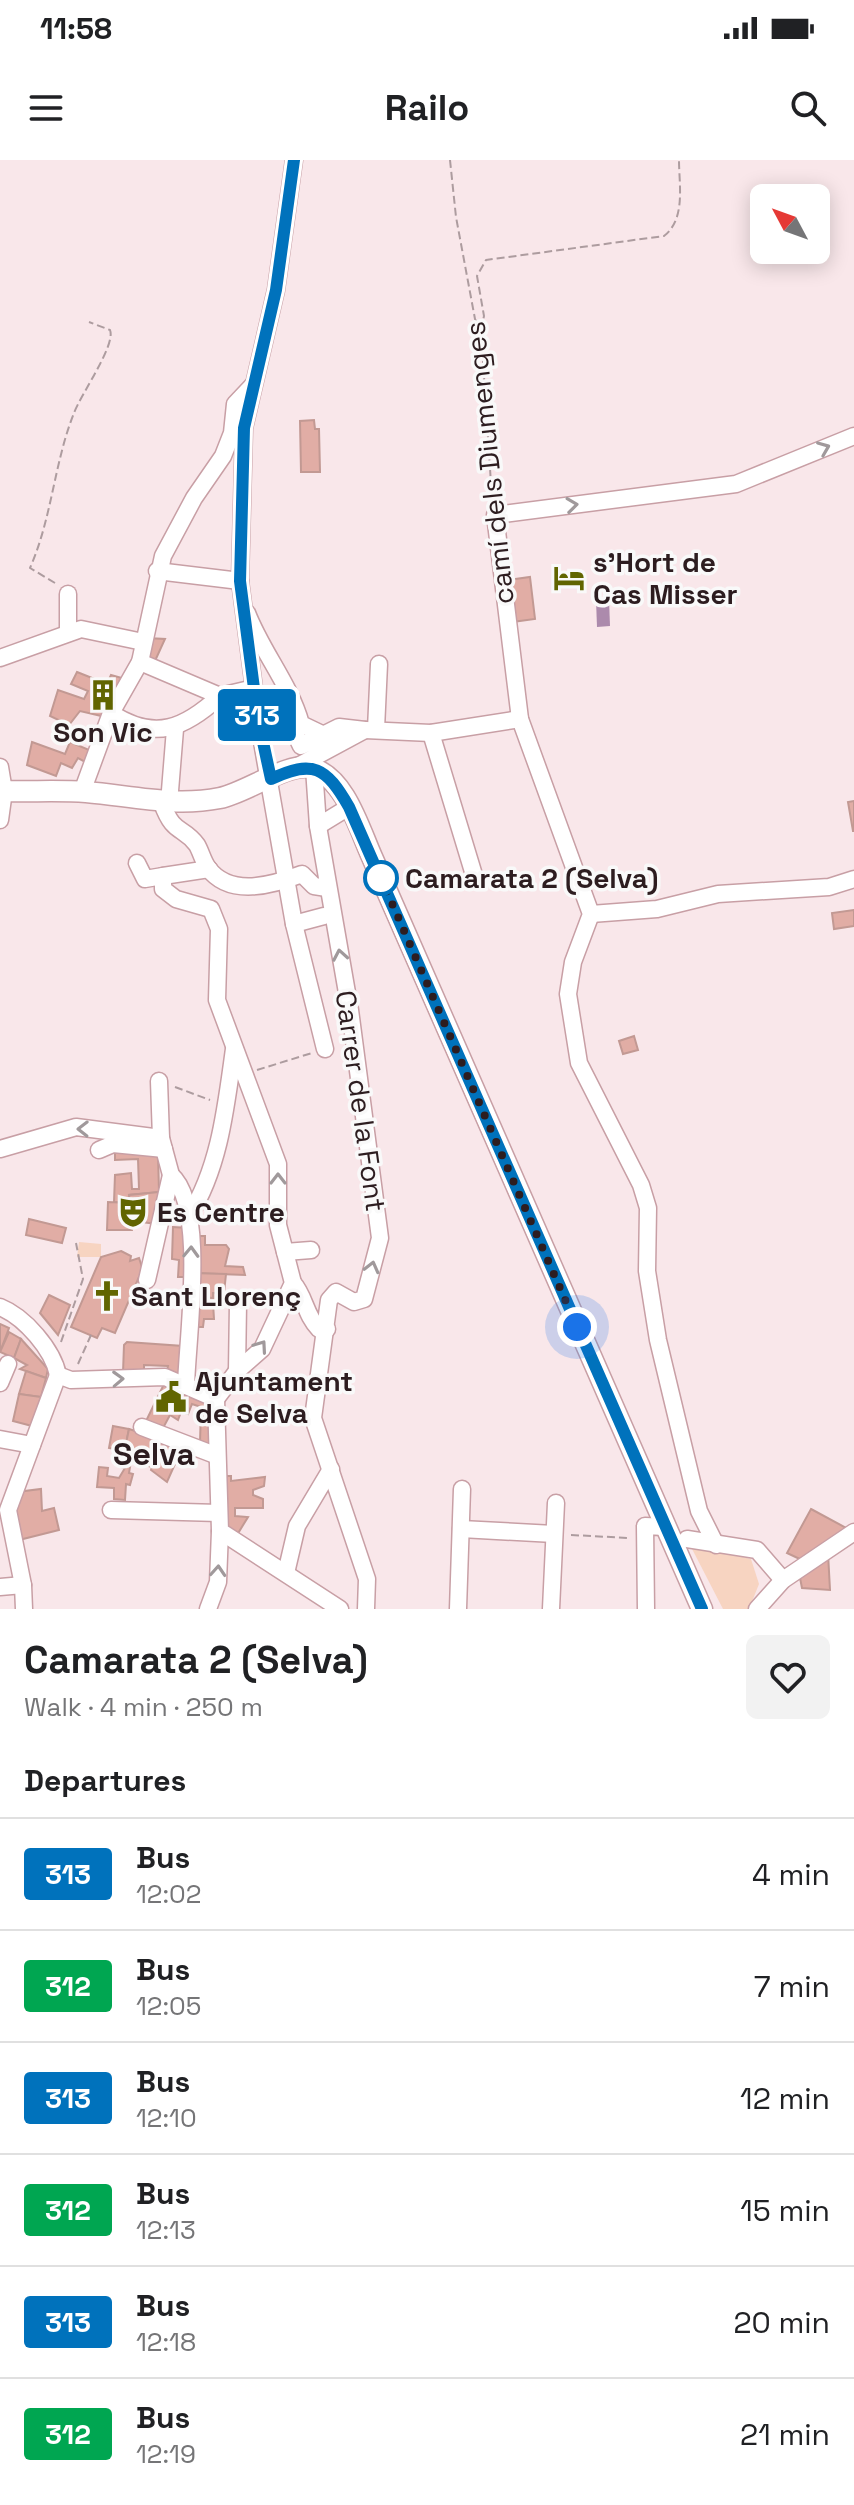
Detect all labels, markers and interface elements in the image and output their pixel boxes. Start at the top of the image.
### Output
text: 11:58 [40,9,112,48]
text: Railo [385,85,469,131]
icon: menu [24,86,68,130]
icon: search [786,86,830,130]
north arrow [750,184,830,264]
map controls [750,184,830,264]
street label: camí dels Diumenges [456,320,522,606]
one-way arrow [816,441,830,458]
one-way arrow [565,497,579,514]
place label: s’Hort de Cas Misser [593,544,738,612]
hotel icon: s’Hort de Cas Misser [552,561,586,595]
building icon: Son Vic [86,678,120,712]
line badge: 313 [211,689,303,741]
text: 313 [234,697,280,733]
place label: Son Vic [53,714,153,750]
place label: Camarata 2 (Selva) [405,860,658,896]
marker: Camarata 2 (Selva) [364,861,398,895]
one-way arrow [333,948,350,961]
street label: Carrer de la Font [328,988,394,1214]
one-way arrow [76,1121,89,1138]
one-way arrow [269,1172,287,1185]
place label: Es Centre [157,1194,285,1230]
theatre icon: Es Centre [116,1195,150,1229]
one-way arrow [182,1245,199,1258]
one-way arrow [363,1261,380,1274]
place label: Sant Llorenç [131,1278,301,1314]
church icon: Sant Llorenç [90,1279,124,1313]
your location [557,1307,597,1347]
one-way arrow [251,1340,266,1355]
place label: Ajuntament de Selva [195,1363,353,1431]
one-way arrow [112,1370,125,1387]
public building icon: Ajuntament de Selva [154,1380,188,1414]
district label: Selva [113,1434,195,1474]
one-way arrow [209,1564,226,1577]
button: heart [746,1635,830,1719]
text: Camarata 2 (Selva) [24,1636,368,1684]
text: Walk · 4 min · 250 m [24,1690,263,1724]
text: Departures [24,1761,186,1800]
text: Bus [136,1838,190,1877]
text: 4 min [752,1855,830,1894]
text: 313 [45,1856,91,1892]
text: 12:02 [136,1877,201,1911]
text: Bus [136,1950,190,1989]
text: 7 min [754,1967,830,2006]
text: 312 [45,1968,91,2004]
text: 12:05 [136,1989,201,2023]
text: Bus [136,2062,190,2101]
text: 12 min [740,2079,830,2118]
text: 313 [45,2080,91,2116]
text: 12:10 [136,2101,197,2135]
text: Bus [136,2174,190,2213]
text: 15 min [740,2191,830,2230]
text: 312 [45,2192,91,2228]
text: 12:13 [136,2213,196,2247]
text: Bus [136,2286,190,2325]
text: 20 min [733,2303,830,2342]
text: 313 [45,2304,91,2340]
text: 12:18 [136,2325,196,2359]
text: Bus [136,2398,190,2437]
text: 21 min [740,2415,830,2454]
text: 312 [45,2416,91,2452]
text: 12:19 [136,2437,196,2471]

